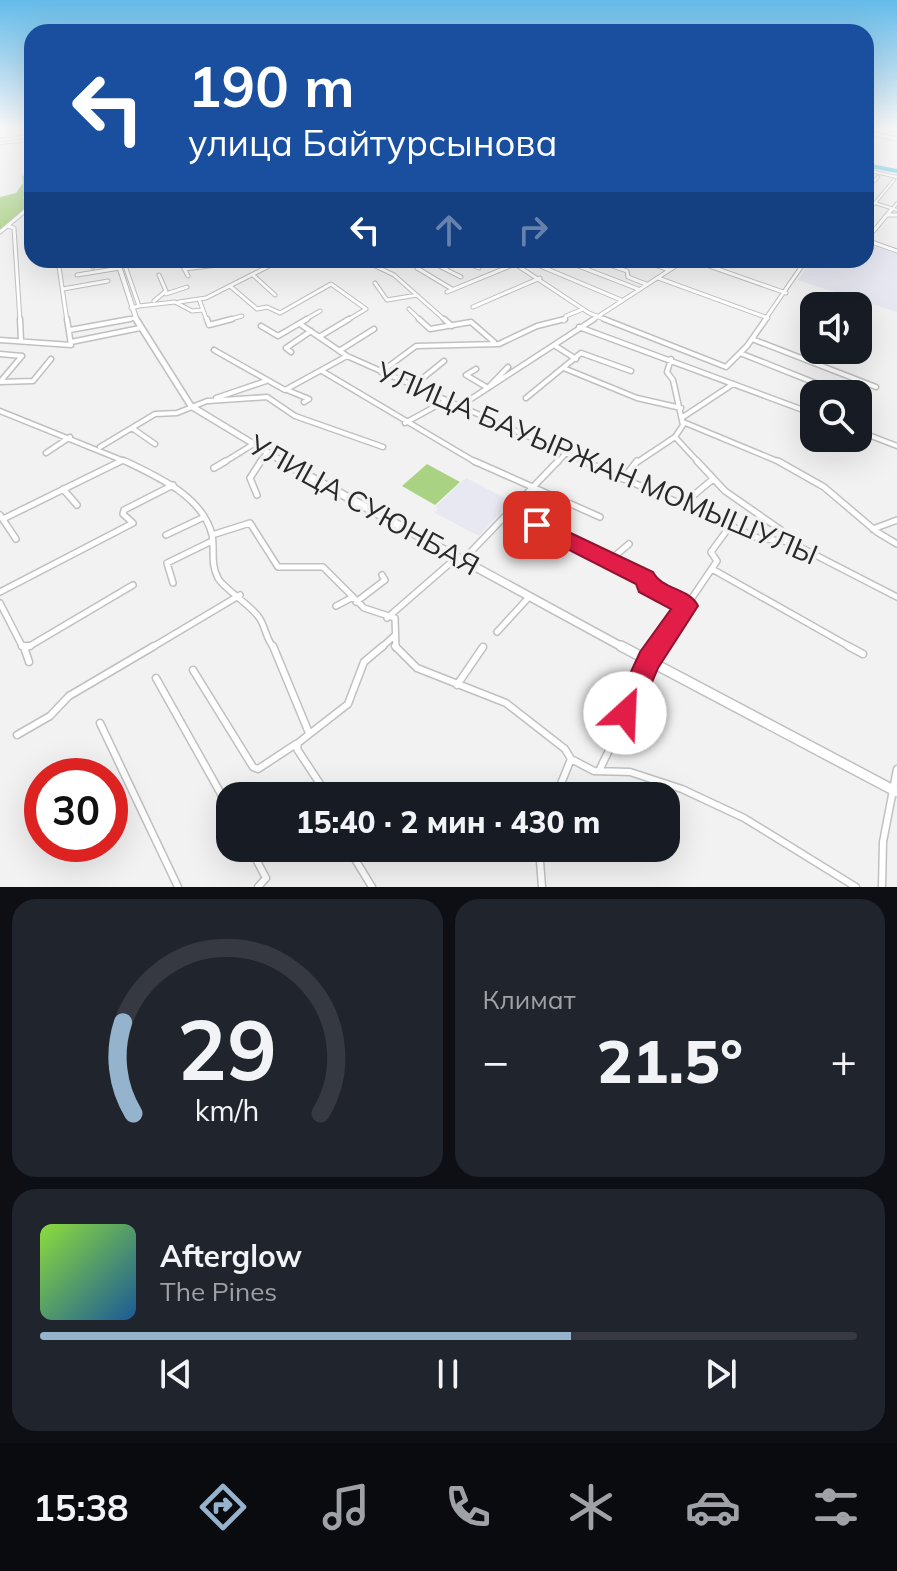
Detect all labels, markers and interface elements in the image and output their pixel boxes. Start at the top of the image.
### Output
text: 190 m [188,51,355,121]
icon: left [56,56,160,160]
text: улица Байтурсынова [188,120,557,165]
icon: left [343,208,387,252]
icon: ahead [427,208,471,252]
icon: right [511,208,555,252]
map controls [800,292,872,452]
button: sound [800,292,872,364]
street label: УЛИЦА БАУЫРЖАН МОМЫШУЛЫ [370,353,823,572]
button: search [800,380,872,452]
street label: УЛИЦА СУЮНБАЯ [242,426,486,582]
pin [503,491,571,559]
icon: arrive [515,503,559,547]
position arrow [583,671,667,755]
speed limit sign: 30 [24,758,128,862]
text: 15:40 · 2 мин · 430 m [296,803,600,841]
text: Климат [483,983,576,1016]
text: 29 [177,996,277,1101]
text: 21.5° [596,1023,743,1098]
text: − [483,1033,509,1088]
text: + [831,1033,857,1088]
text: km/h [195,1092,260,1128]
text: Afterglow [160,1237,302,1275]
text: The Pines [160,1275,277,1308]
icon: previous [154,1352,198,1396]
icon: pause [426,1352,470,1396]
icon: next [699,1352,743,1396]
icon: directions [195,1479,251,1535]
icon: music [318,1479,374,1535]
icon: phone [440,1479,496,1535]
icon: climate [563,1479,619,1535]
icon: car [685,1479,741,1535]
icon: filters [808,1479,864,1535]
text: 15:38 [33,1485,129,1530]

